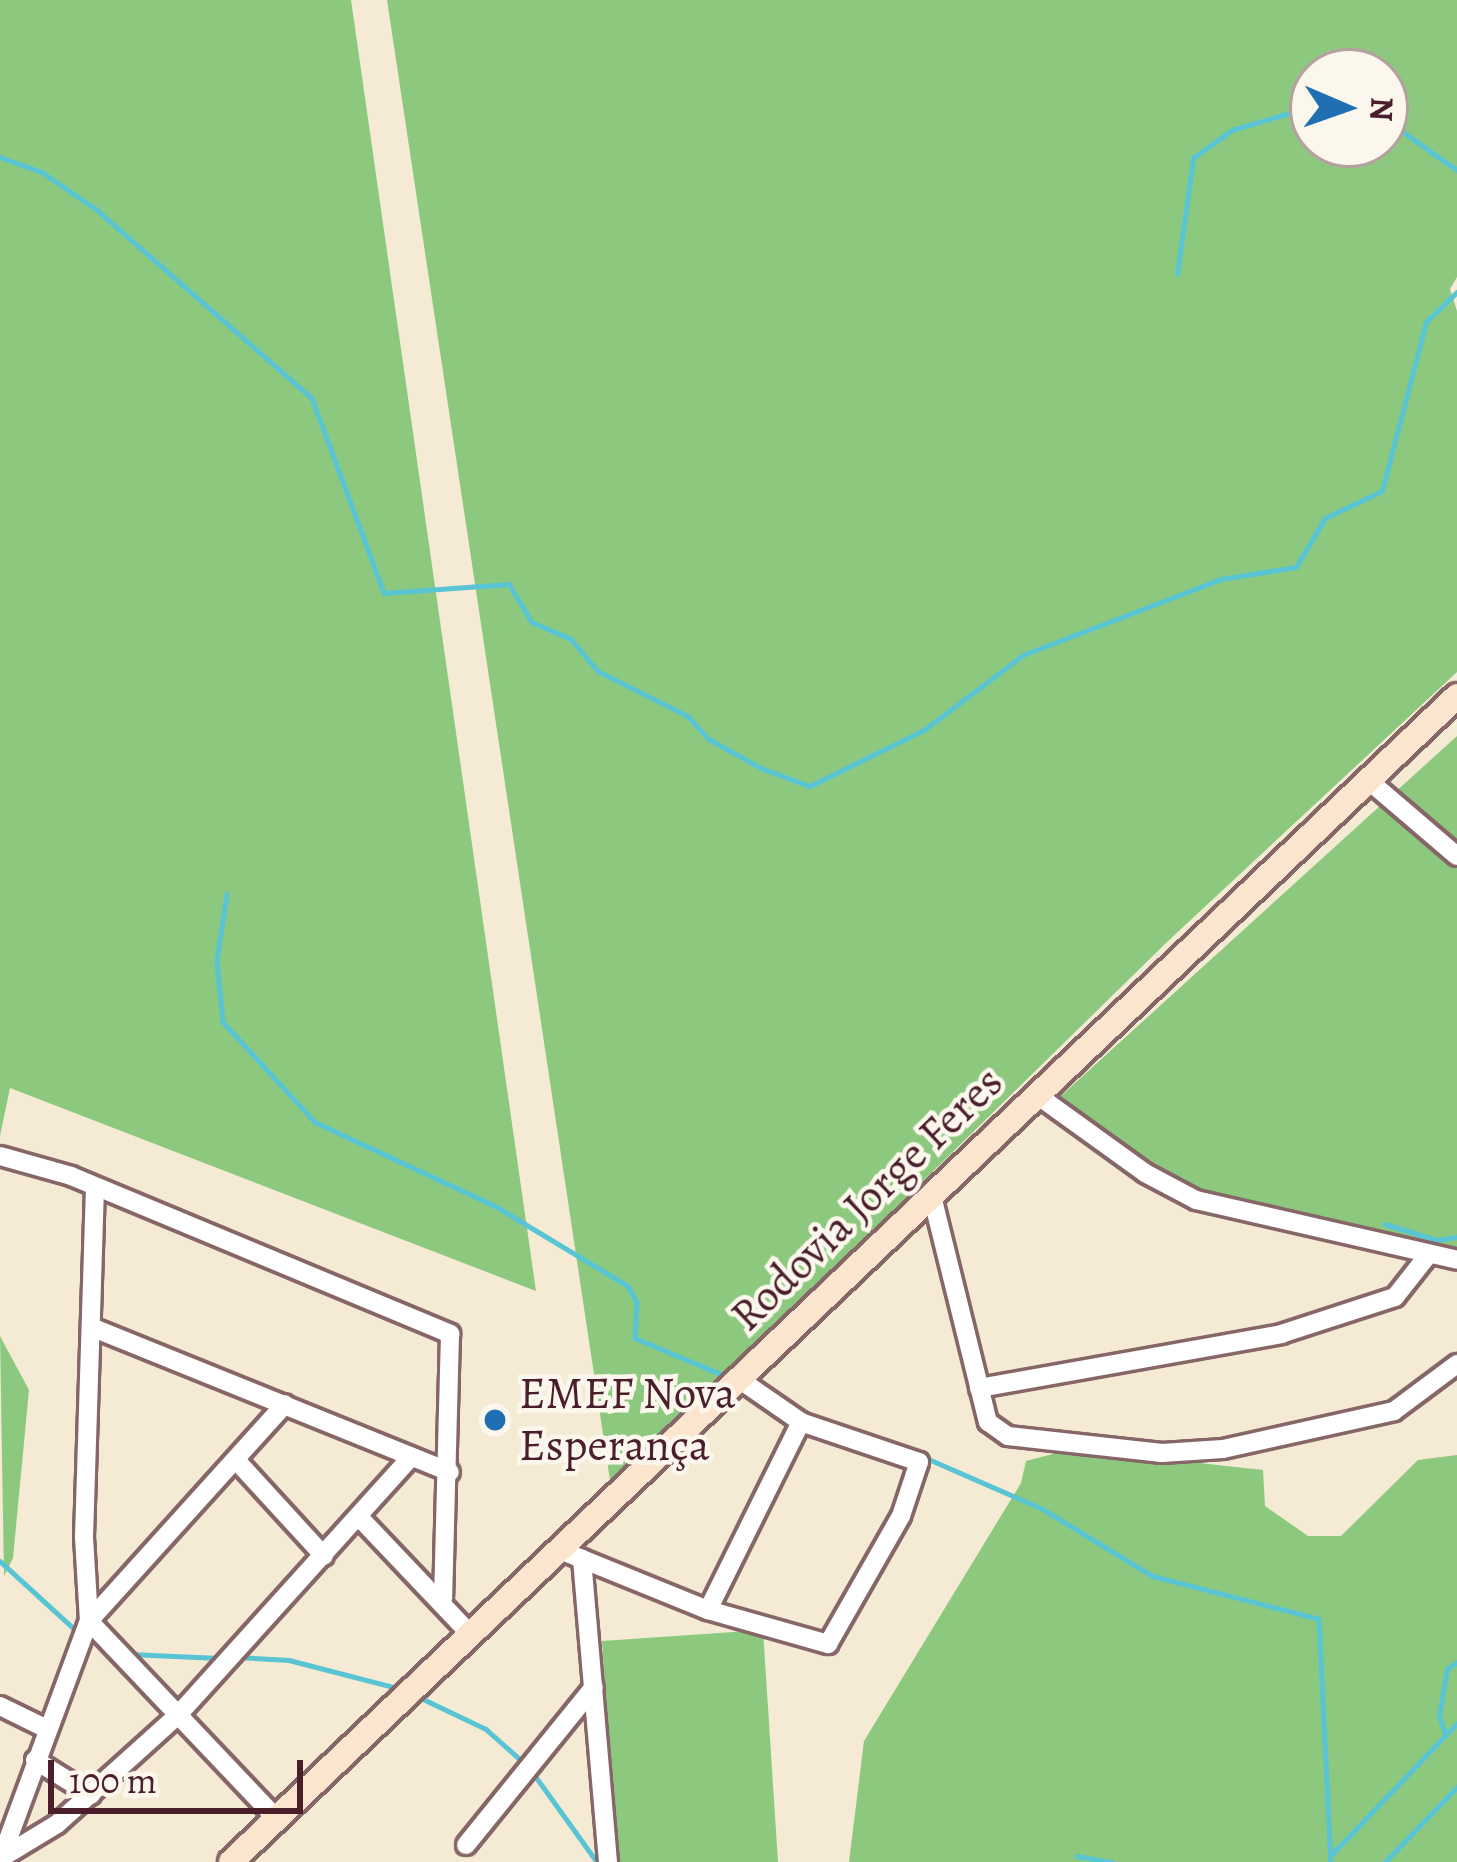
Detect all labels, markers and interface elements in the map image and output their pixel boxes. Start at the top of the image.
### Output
north arrow [1289,48,1409,168]
text: N [1360,96,1405,122]
street label: Rodovia Jorge Feres [720,1055,1014,1343]
place label: EMEF Nova Esperança [519,1367,736,1473]
marker: EMEF Nova Esperança [482,1407,508,1433]
scale bar [54,1736,309,1810]
text: 100 m [69,1756,157,1805]

